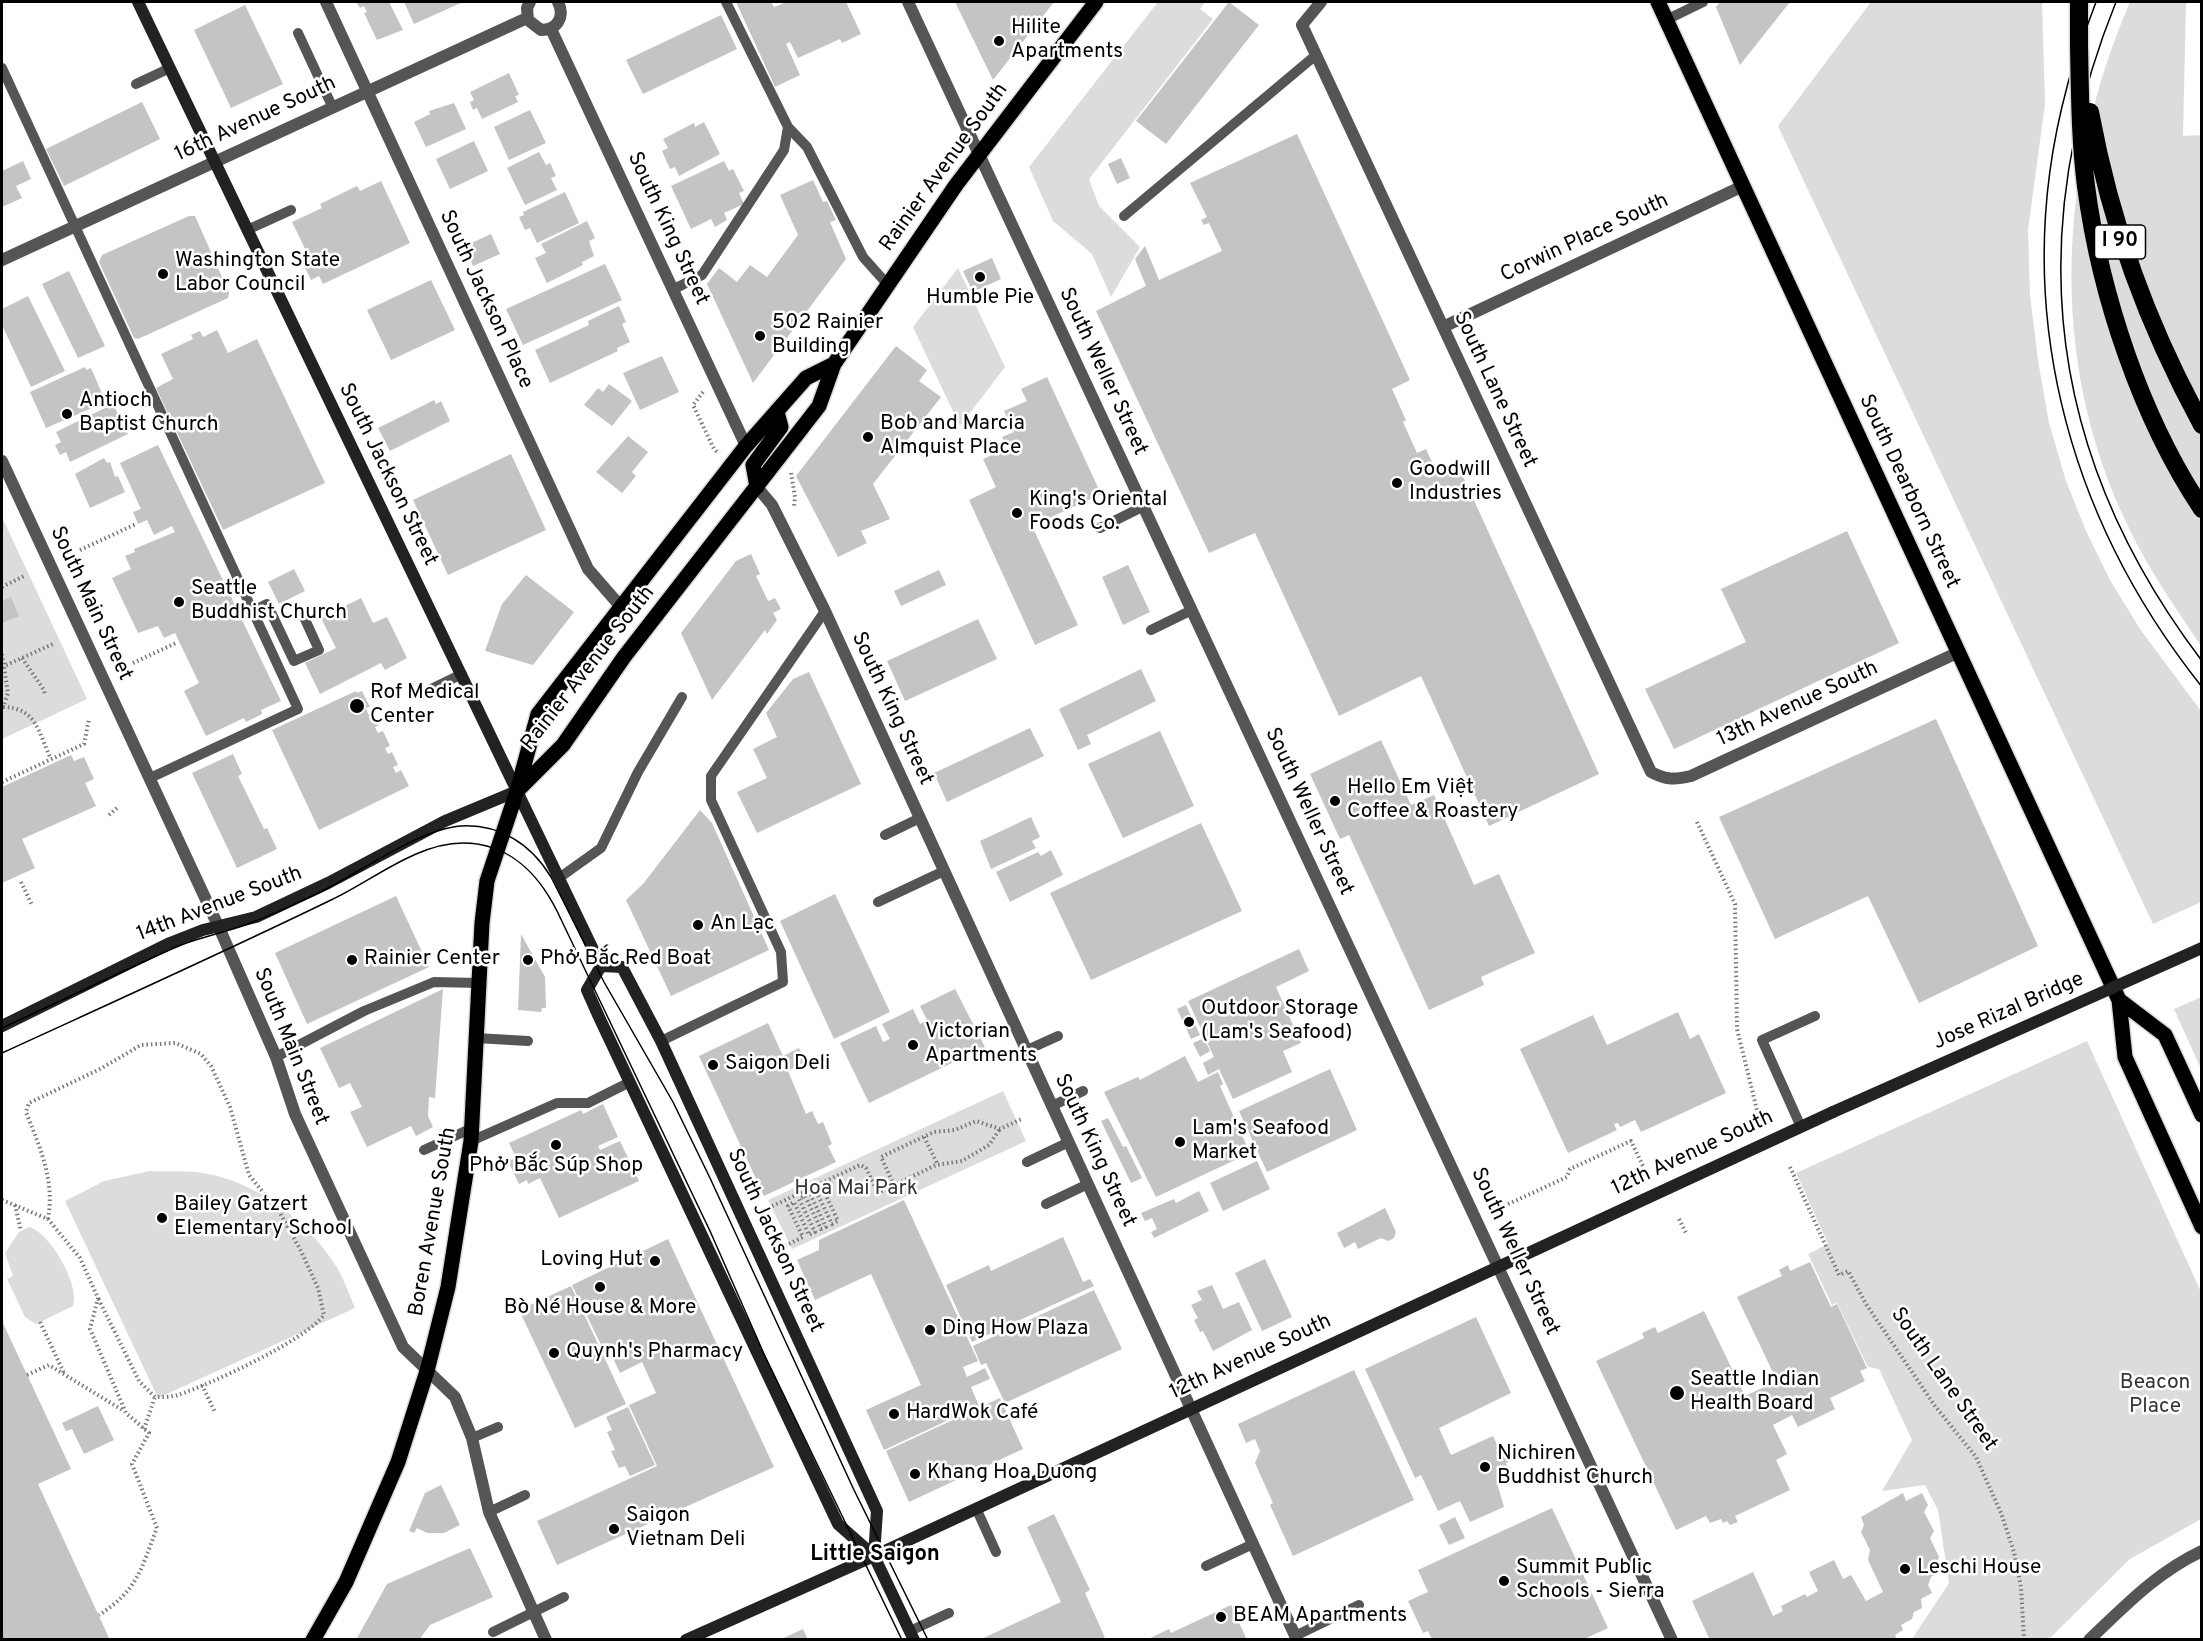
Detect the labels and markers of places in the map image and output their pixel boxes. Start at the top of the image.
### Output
place label: Hilite Apartments [1011,16,1123,66]
marker: Hilite Apartments [992,34,1006,48]
place label: Washington State Labor Council [175,249,340,299]
marker: Washington State Labor Council [156,267,170,281]
marker: Humble Pie [973,270,987,284]
place label: Humble Pie [926,286,1034,312]
place label: 502 Rainier Building [772,311,883,361]
marker: 502 Rainier Building [753,329,767,343]
place label: Antioch Baptist Church [79,389,219,439]
marker: Antioch Baptist Church [60,407,74,421]
place label: Bob and Marcia Almquist Place [880,412,1025,462]
marker: Bob and Marcia Almquist Place [861,430,875,444]
place label: Goodwill Industries [1409,458,1502,508]
marker: Goodwill Industries [1390,476,1404,490]
place label: King's Oriental Foods Co. [1029,488,1168,538]
marker: King's Oriental Foods Co. [1010,506,1024,520]
place label: Seattle Buddhist Church [191,577,347,627]
marker: Seattle Buddhist Church [172,595,186,609]
place label: Rof Medical Center [370,681,479,731]
marker: Rof Medical Center [348,697,366,715]
place label: Hello Em Việt Coffee & Roastery [1347,776,1518,826]
marker: Hello Em Việt Coffee & Roastery [1328,794,1342,808]
place label: An Lạc [710,912,775,938]
marker: An Lạc [691,918,705,932]
place label: Rainier Center [364,947,500,973]
place label: Phở Bắc Red Boat [540,947,711,973]
marker: Rainier Center [345,953,359,967]
marker: Phở Bắc Red Boat [521,953,535,967]
place label: Outdoor Storage (Lam's Seafood) [1201,997,1358,1047]
marker: Outdoor Storage (Lam's Seafood) [1182,1015,1196,1029]
place label: Victorian Apartments [925,1020,1037,1070]
marker: Victorian Apartments [906,1038,920,1052]
place label: Saigon Deli [725,1052,830,1078]
marker: Saigon Deli [706,1058,720,1072]
place label: Lam's Seafood Market [1192,1117,1329,1167]
marker: Lam's Seafood Market [1173,1135,1187,1149]
marker: Phở Bắc Súp Shop [549,1138,563,1152]
place label: Phở Bắc Súp Shop [469,1154,643,1180]
place label: Bailey Gatzert Elementary School [174,1193,352,1243]
marker: Bailey Gatzert Elementary School [155,1211,169,1225]
place label: Loving Hut [540,1248,643,1274]
marker: Loving Hut [648,1254,662,1268]
marker: Bò Né House & More [593,1280,607,1294]
place label: Bò Né House & More [504,1296,696,1322]
place label: Ding How Plaza [942,1317,1088,1343]
marker: Ding How Plaza [923,1323,937,1337]
place label: Quynh's Pharmacy [566,1340,743,1366]
marker: Quynh's Pharmacy [547,1346,561,1360]
place label: Seattle Indian Health Board [1690,1368,1819,1418]
marker: Seattle Indian Health Board [1668,1384,1686,1402]
place label: HardWok Café [906,1401,1038,1427]
marker: HardWok Café [887,1407,901,1421]
place label: Nichiren Buddhist Church [1497,1442,1653,1492]
marker: Nichiren Buddhist Church [1478,1460,1492,1474]
place label: Khang Hoa Duong [927,1461,1097,1487]
marker: Khang Hoa Duong [908,1467,922,1481]
place label: Saigon Vietnam Deli [626,1504,745,1554]
marker: Saigon Vietnam Deli [607,1522,621,1536]
place label: Summit Public Schools - Sierra [1516,1556,1664,1606]
place label: Leschi House [1917,1556,2041,1582]
marker: Leschi House [1898,1562,1912,1576]
marker: Summit Public Schools - Sierra [1497,1574,1511,1588]
place label: BEAM Apartments [1233,1604,1407,1630]
marker: BEAM Apartments [1214,1610,1228,1624]

